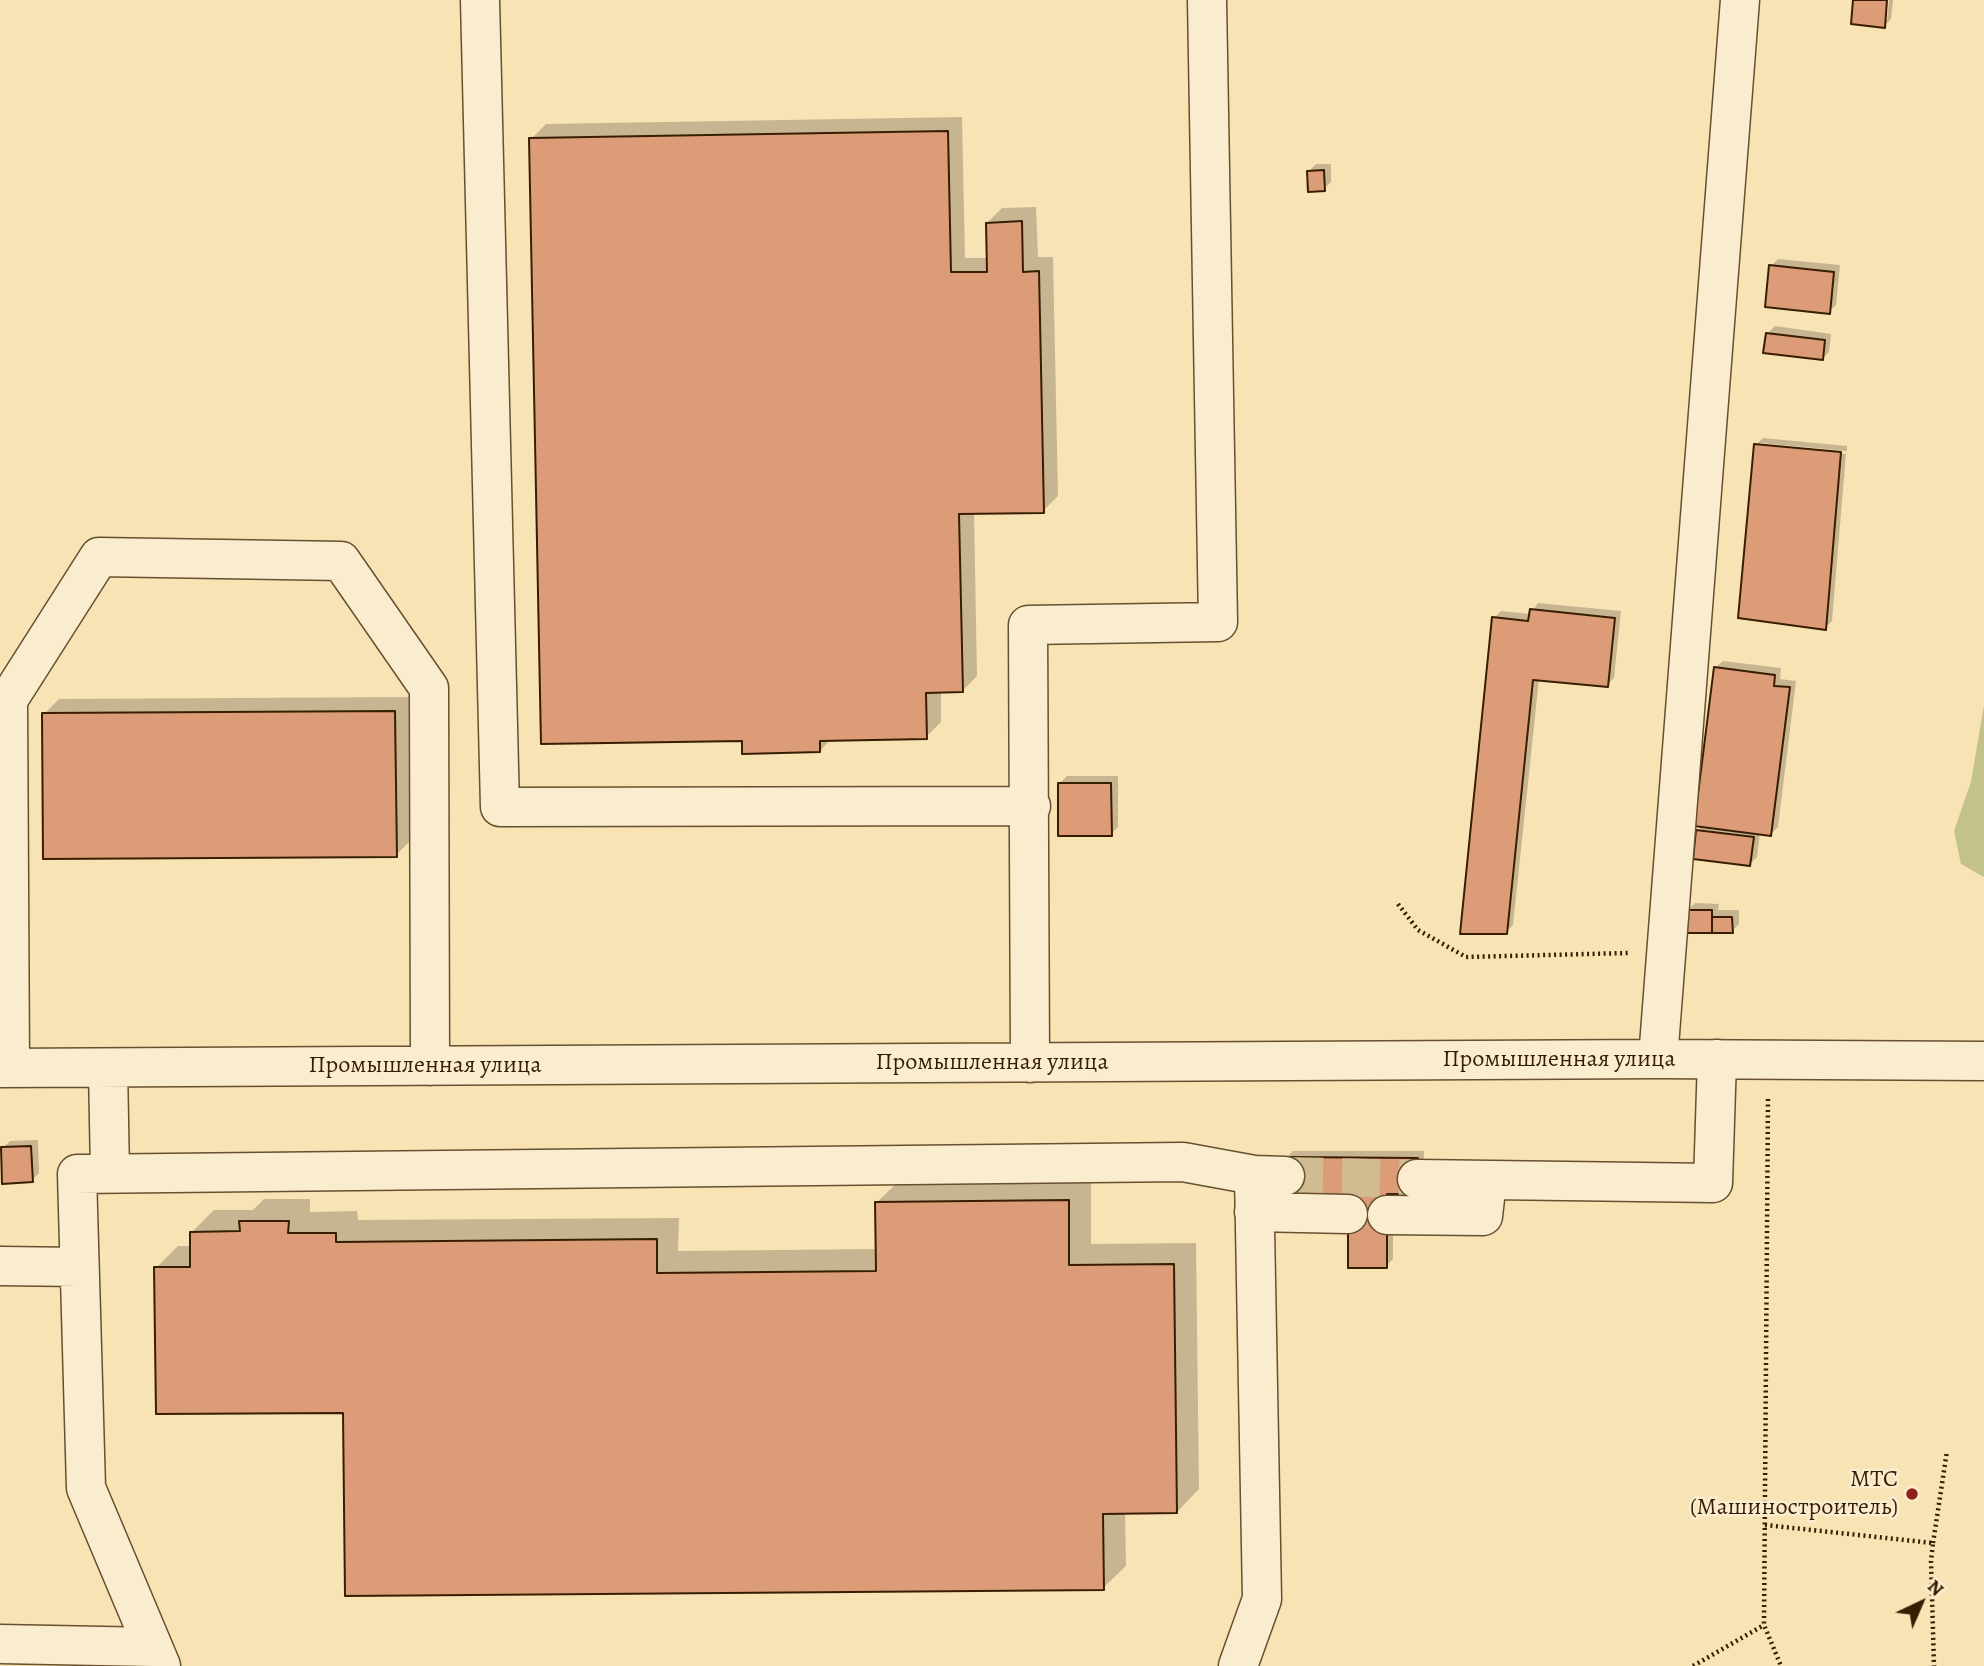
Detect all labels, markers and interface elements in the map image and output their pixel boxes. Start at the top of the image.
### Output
street label: Промышленная улица [1442,1046,1676,1074]
street label: Промышленная улица [875,1049,1109,1077]
street label: Промышленная улица [308,1052,542,1080]
place label: МТС (Машиностроитель) [1690,1466,1898,1522]
marker: МТС (Машиностроитель) [1904,1486,1920,1502]
north arrow [1886,1568,1956,1638]
text: N [1922,1574,1950,1602]

